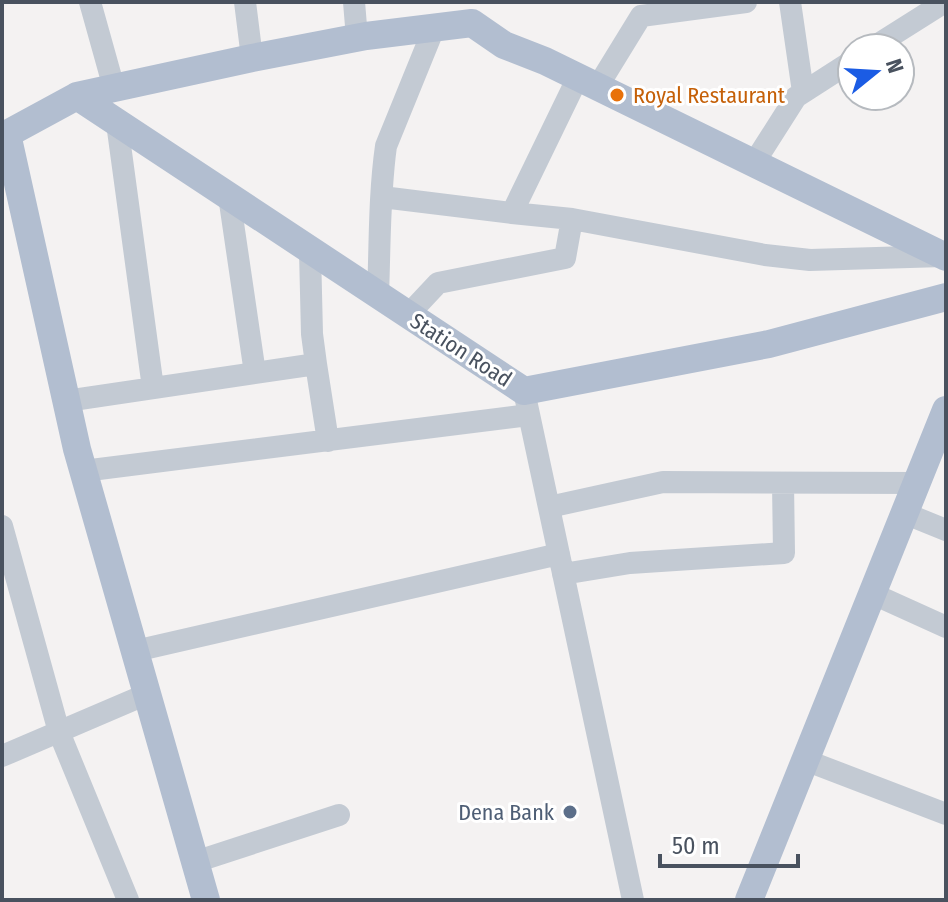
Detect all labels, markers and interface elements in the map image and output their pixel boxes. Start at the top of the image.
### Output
north arrow [836,32,916,112]
text: N [880,56,909,76]
place label: Royal Restaurant [633,82,786,109]
marker: Royal Restaurant [608,86,626,104]
street label: Station Road [405,307,517,393]
place label: Dena Bank [458,799,555,826]
marker: Dena Bank [561,803,579,821]
scale bar [660,818,798,868]
text: 50 m [672,832,720,860]

